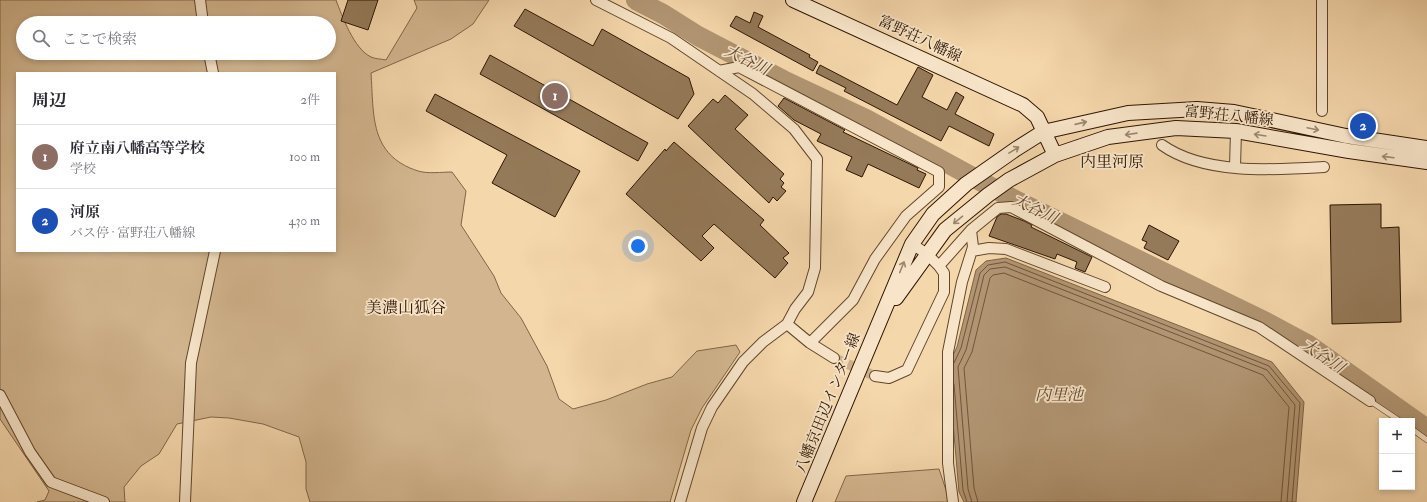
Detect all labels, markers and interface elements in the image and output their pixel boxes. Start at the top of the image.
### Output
street label: 富野荘八幡線 [875,11,965,67]
search box [16,16,336,60]
icon: search [30,27,52,49]
text: ここで検索 [62,30,137,49]
water label: 大谷川 [721,40,775,80]
pin: 1 [542,81,568,111]
text: 周辺 [32,90,66,111]
text: 2件 [300,92,320,108]
street label: 富野荘八幡線 [1183,102,1275,130]
pin: 2 [1350,111,1376,141]
one-way arrow [1074,119,1087,127]
one-way arrow [1306,126,1319,134]
one-way arrow [1125,130,1138,138]
one-way arrow [1254,131,1267,139]
text: 府立南八幡高等学校 [70,139,205,158]
one-way arrow [1009,145,1020,154]
text: 1 [43,149,47,165]
text: 100 m [289,149,320,165]
district label: 内里河原 [1080,152,1144,172]
one-way arrow [1382,153,1395,161]
text: 学校 [70,161,96,177]
water label: 大谷川 [1009,189,1063,229]
text: 河原 [70,203,100,222]
text: 2 [42,213,48,229]
text: 430 m [289,213,320,229]
one-way arrow [952,215,963,224]
text: バス停 · 富野荘八幡線 [70,225,195,241]
your location [628,236,648,256]
one-way arrow [899,262,906,274]
district label: 美濃山狐谷 [366,298,446,318]
street label: 八幡京田辺インター線 [791,330,865,476]
water label: 大谷川 [1298,334,1350,379]
water label: 内里池 [1035,385,1085,405]
map controls [1379,418,1415,490]
button: + [1379,418,1415,454]
button: − [1379,454,1415,490]

